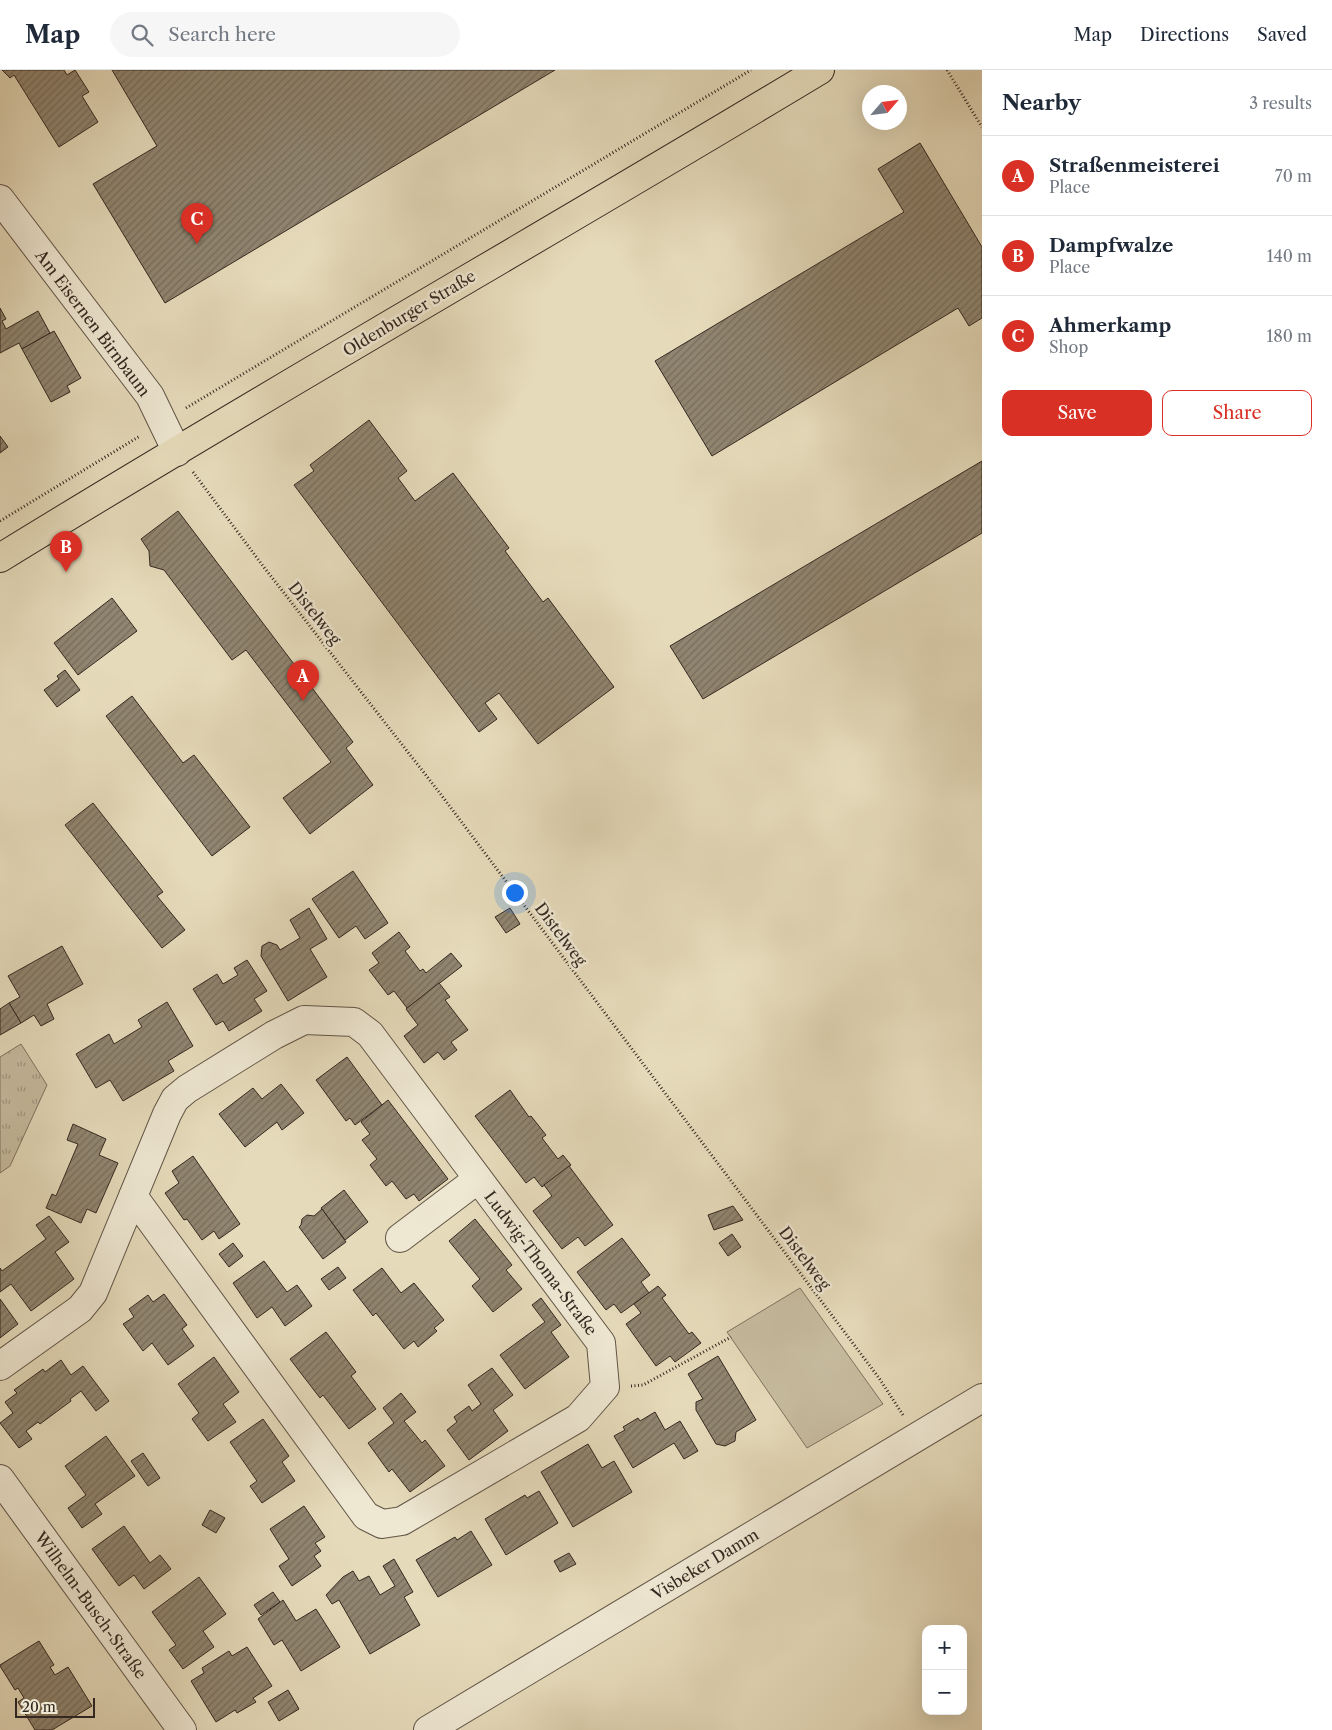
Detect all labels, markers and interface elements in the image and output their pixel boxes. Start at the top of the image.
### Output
search box [110,12,460,57]
text: Map [25,20,80,49]
icon: search [128,21,156,49]
text: Search here [168,23,276,46]
text: Map [1073,24,1112,46]
text: Directions [1140,24,1229,46]
text: Saved [1257,24,1307,46]
north arrow [862,85,907,130]
text: Nearby [1002,90,1081,115]
text: 3 results [1249,93,1312,113]
text: Straßenmeisterei [1049,154,1219,177]
text: A [1012,166,1024,186]
text: 70 m [1275,166,1312,186]
text: Place [1049,177,1090,197]
pin: C [181,203,213,244]
text: Dampfwalze [1049,234,1173,257]
street label: Am Eisernen Birnbaum [31,245,155,400]
text: B [1012,246,1024,266]
text: 140 m [1267,246,1312,266]
text: Place [1049,257,1090,277]
street label: Oldenburger Straße [339,265,479,361]
text: Ahmerkamp [1049,314,1171,337]
text: C [1012,326,1024,346]
text: 180 m [1266,326,1312,346]
text: Shop [1049,337,1088,357]
button: Save [1002,390,1152,436]
button: Share [1162,390,1312,436]
pin: B [50,531,82,572]
street label: Distelweg [284,578,346,649]
pin: A [287,660,319,701]
your location [502,880,528,906]
street label: Distelweg [531,898,592,970]
street label: Ludwig-Thoma-Straße [480,1187,602,1339]
street label: Distelweg [775,1222,836,1294]
street label: Visbeker Damm [647,1524,762,1604]
street label: Wilhelm-Busch-Straße [30,1527,151,1683]
map controls [922,1625,967,1715]
button: + [922,1625,967,1670]
button: − [922,1670,967,1715]
scale bar [15,1695,95,1718]
text: 20 m [22,1698,56,1716]

